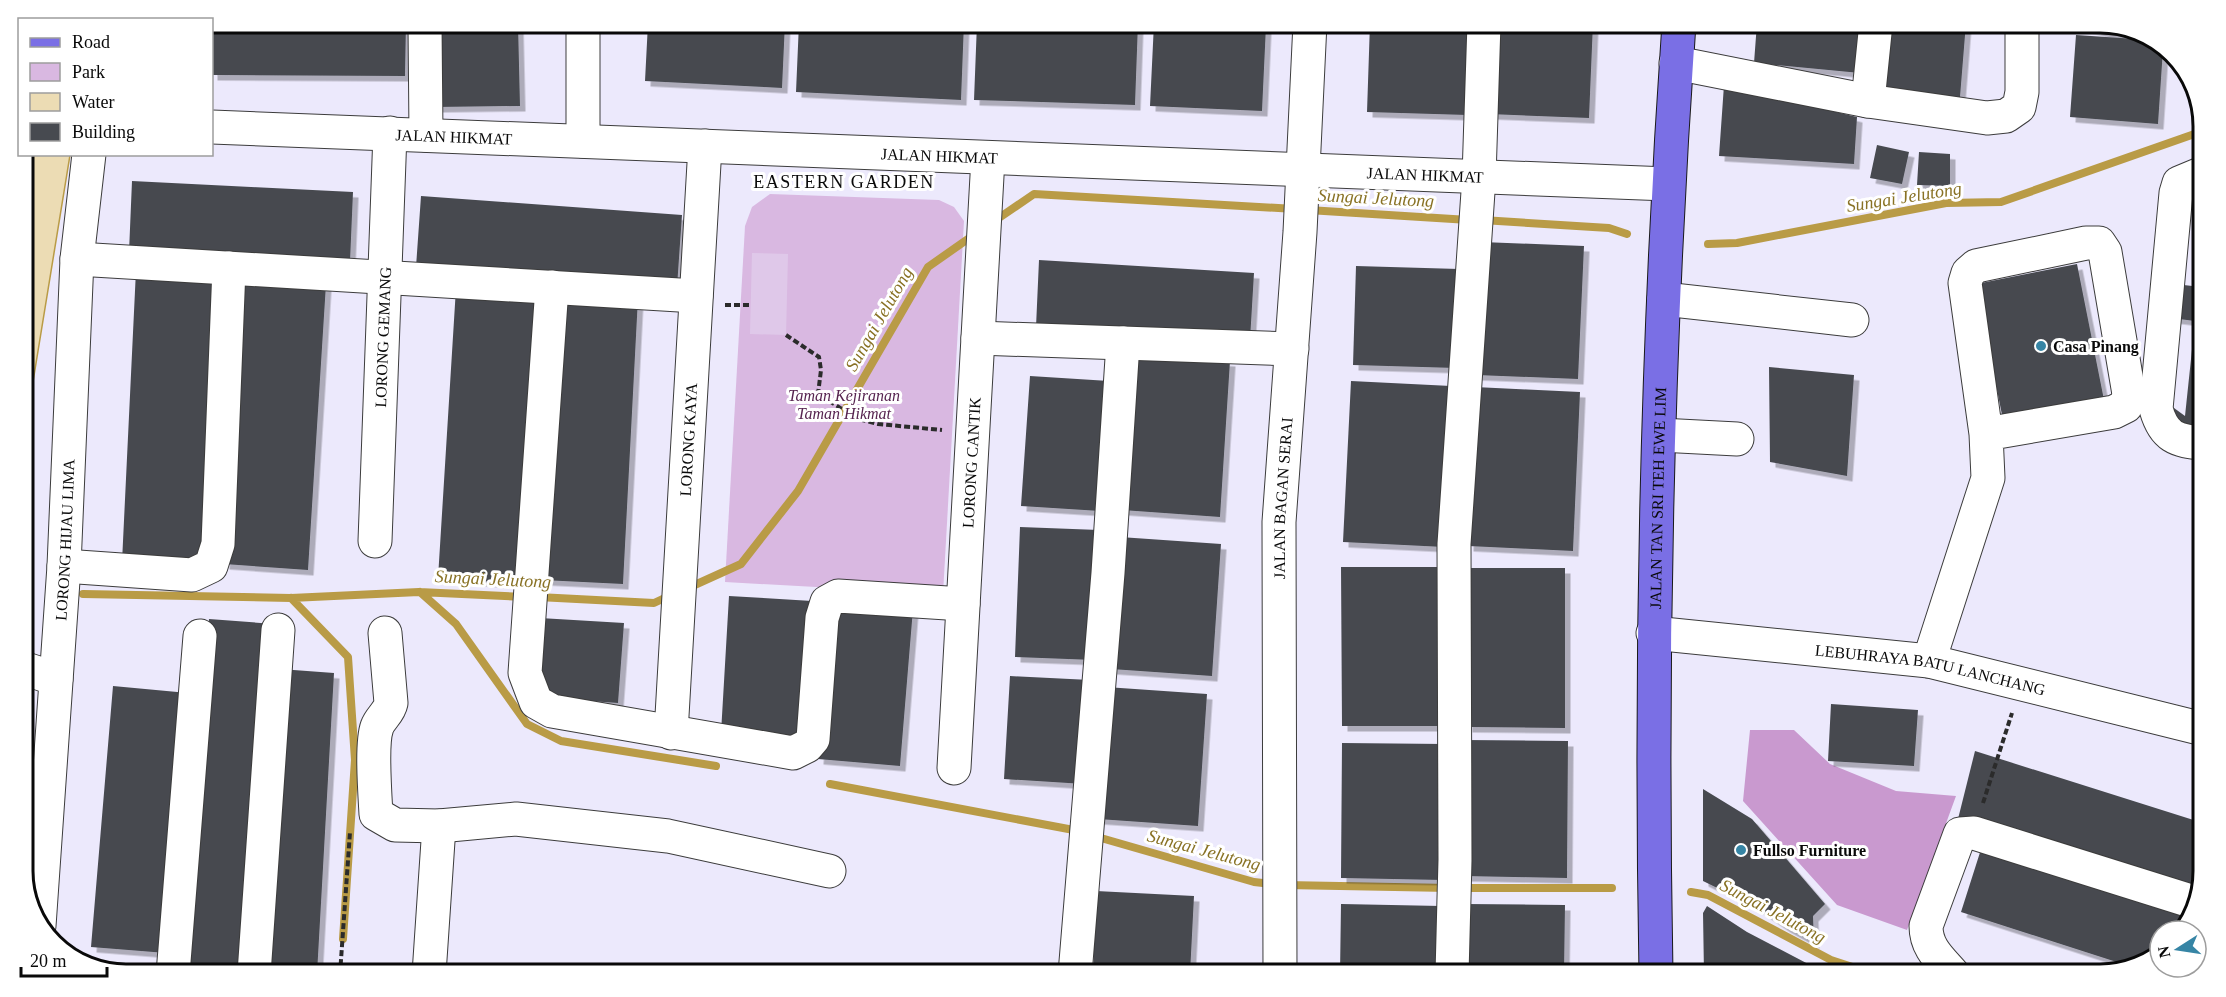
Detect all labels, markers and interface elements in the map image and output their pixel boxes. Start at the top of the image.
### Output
legend [18,18,213,156]
text: Road [72,32,110,52]
text: Park [72,62,105,82]
text: Water [72,92,115,112]
text: Building [72,122,135,142]
street label: JALAN HIKMAT [395,126,513,148]
street label: JALAN HIKMAT [881,145,998,167]
street label: JALAN HIKMAT [1366,164,1484,186]
district label: EASTERN GARDEN [753,172,935,192]
water label: Sungai Jelutong [1845,178,1963,216]
water label: Sungai Jelutong [1317,185,1435,211]
water label: Sungai Jelutong [841,264,917,374]
street label: LORONG GEMANG [372,266,394,408]
place label: Casa Pinang [2053,338,2139,356]
marker: Casa Pinang [2034,339,2048,353]
street label: LORONG KAYA [677,382,700,497]
park label: Taman Kejiranan Taman Hikmat [788,387,900,422]
street label: JALAN TAN SRI TEH EWE LIM [1647,387,1669,609]
street label: LORONG CANTIK [959,396,984,528]
street label: JALAN BAGAN SERAI [1271,417,1296,579]
street label: LORONG HIJAU LIMA [52,458,78,621]
water label: Sungai Jelutong [434,566,552,592]
street label: LEBUHRAYA BATU LANCHANG [1814,641,2048,699]
water label: Sungai Jelutong [1145,825,1263,875]
place label: Fullso Furniture [1753,842,1866,859]
marker: Fullso Furniture [1734,843,1748,857]
water label: Sungai Jelutong [1717,875,1829,947]
north arrow [2148,919,2208,979]
scale bar [21,940,106,978]
text: N [2154,944,2173,959]
text: 20 m [30,951,67,971]

